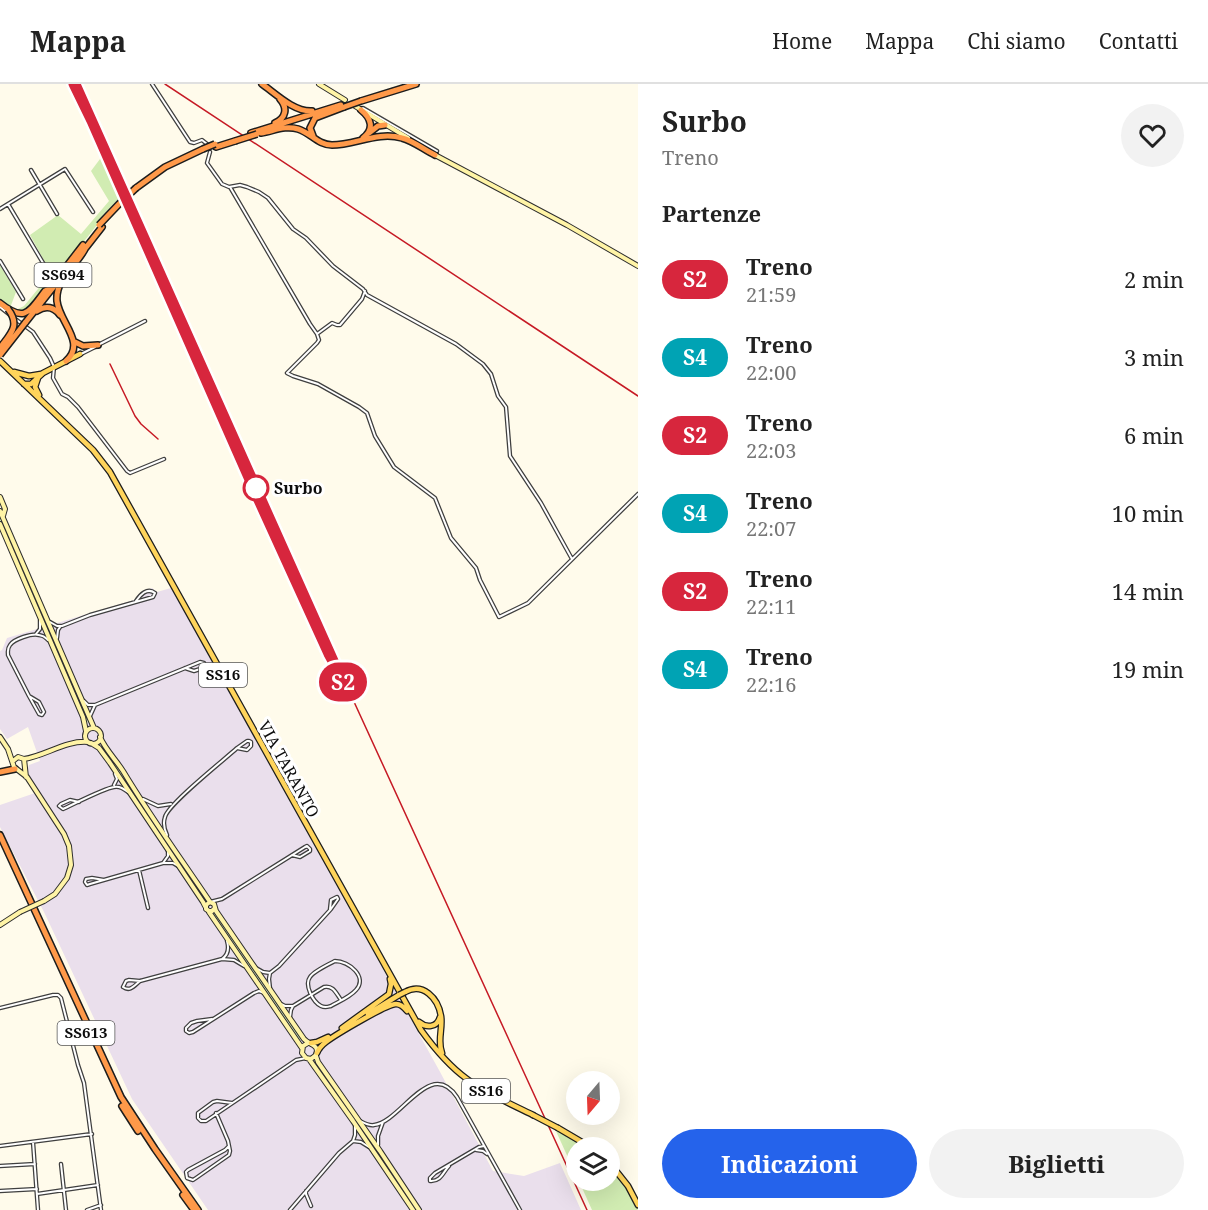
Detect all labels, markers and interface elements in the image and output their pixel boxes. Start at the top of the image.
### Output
text: Mappa [30,22,126,60]
text: Home [772,27,832,55]
text: Mappa [865,27,934,55]
text: Chi siamo [967,27,1066,55]
text: Contatti [1099,27,1178,55]
text: Surbo [662,102,747,140]
button: heart [1121,104,1184,167]
text: Treno [662,144,719,171]
text: Partenze [662,198,761,228]
text: Treno [746,251,813,281]
road number: SS694 [34,263,92,287]
text: 2 min [1124,264,1184,294]
text: S2 [683,265,707,293]
text: 21:59 [746,281,796,308]
text: Treno [746,329,813,359]
text: 3 min [1124,342,1184,372]
text: S4 [683,343,707,371]
text: 22:00 [746,359,796,386]
text: Treno [746,407,813,437]
text: 6 min [1124,420,1184,450]
text: S2 [683,421,707,449]
text: 22:03 [746,437,796,464]
marker: Surbo [243,475,269,501]
place label: Surbo [274,477,323,499]
text: Treno [746,485,813,515]
text: 10 min [1112,498,1184,528]
text: S4 [683,499,707,527]
text: 22:07 [746,515,796,542]
text: Treno [746,563,813,593]
text: 14 min [1112,576,1184,606]
text: S2 [683,577,707,605]
text: 22:11 [746,593,796,620]
text: Treno [746,641,813,671]
text: 19 min [1112,654,1184,684]
text: S4 [683,655,707,683]
line badge: S2 [316,662,370,702]
road number: SS16 [199,663,247,687]
text: S2 [331,668,355,696]
text: 22:16 [746,671,796,698]
street label: VIA TARANTO [253,717,325,821]
road number: SS613 [58,1021,115,1045]
north arrow [566,1071,620,1125]
map controls [566,1071,620,1191]
road number: SS16 [462,1079,510,1103]
button: Indicazioni [662,1129,917,1198]
button: Biglietti [929,1129,1184,1198]
button: layers [566,1137,620,1191]

